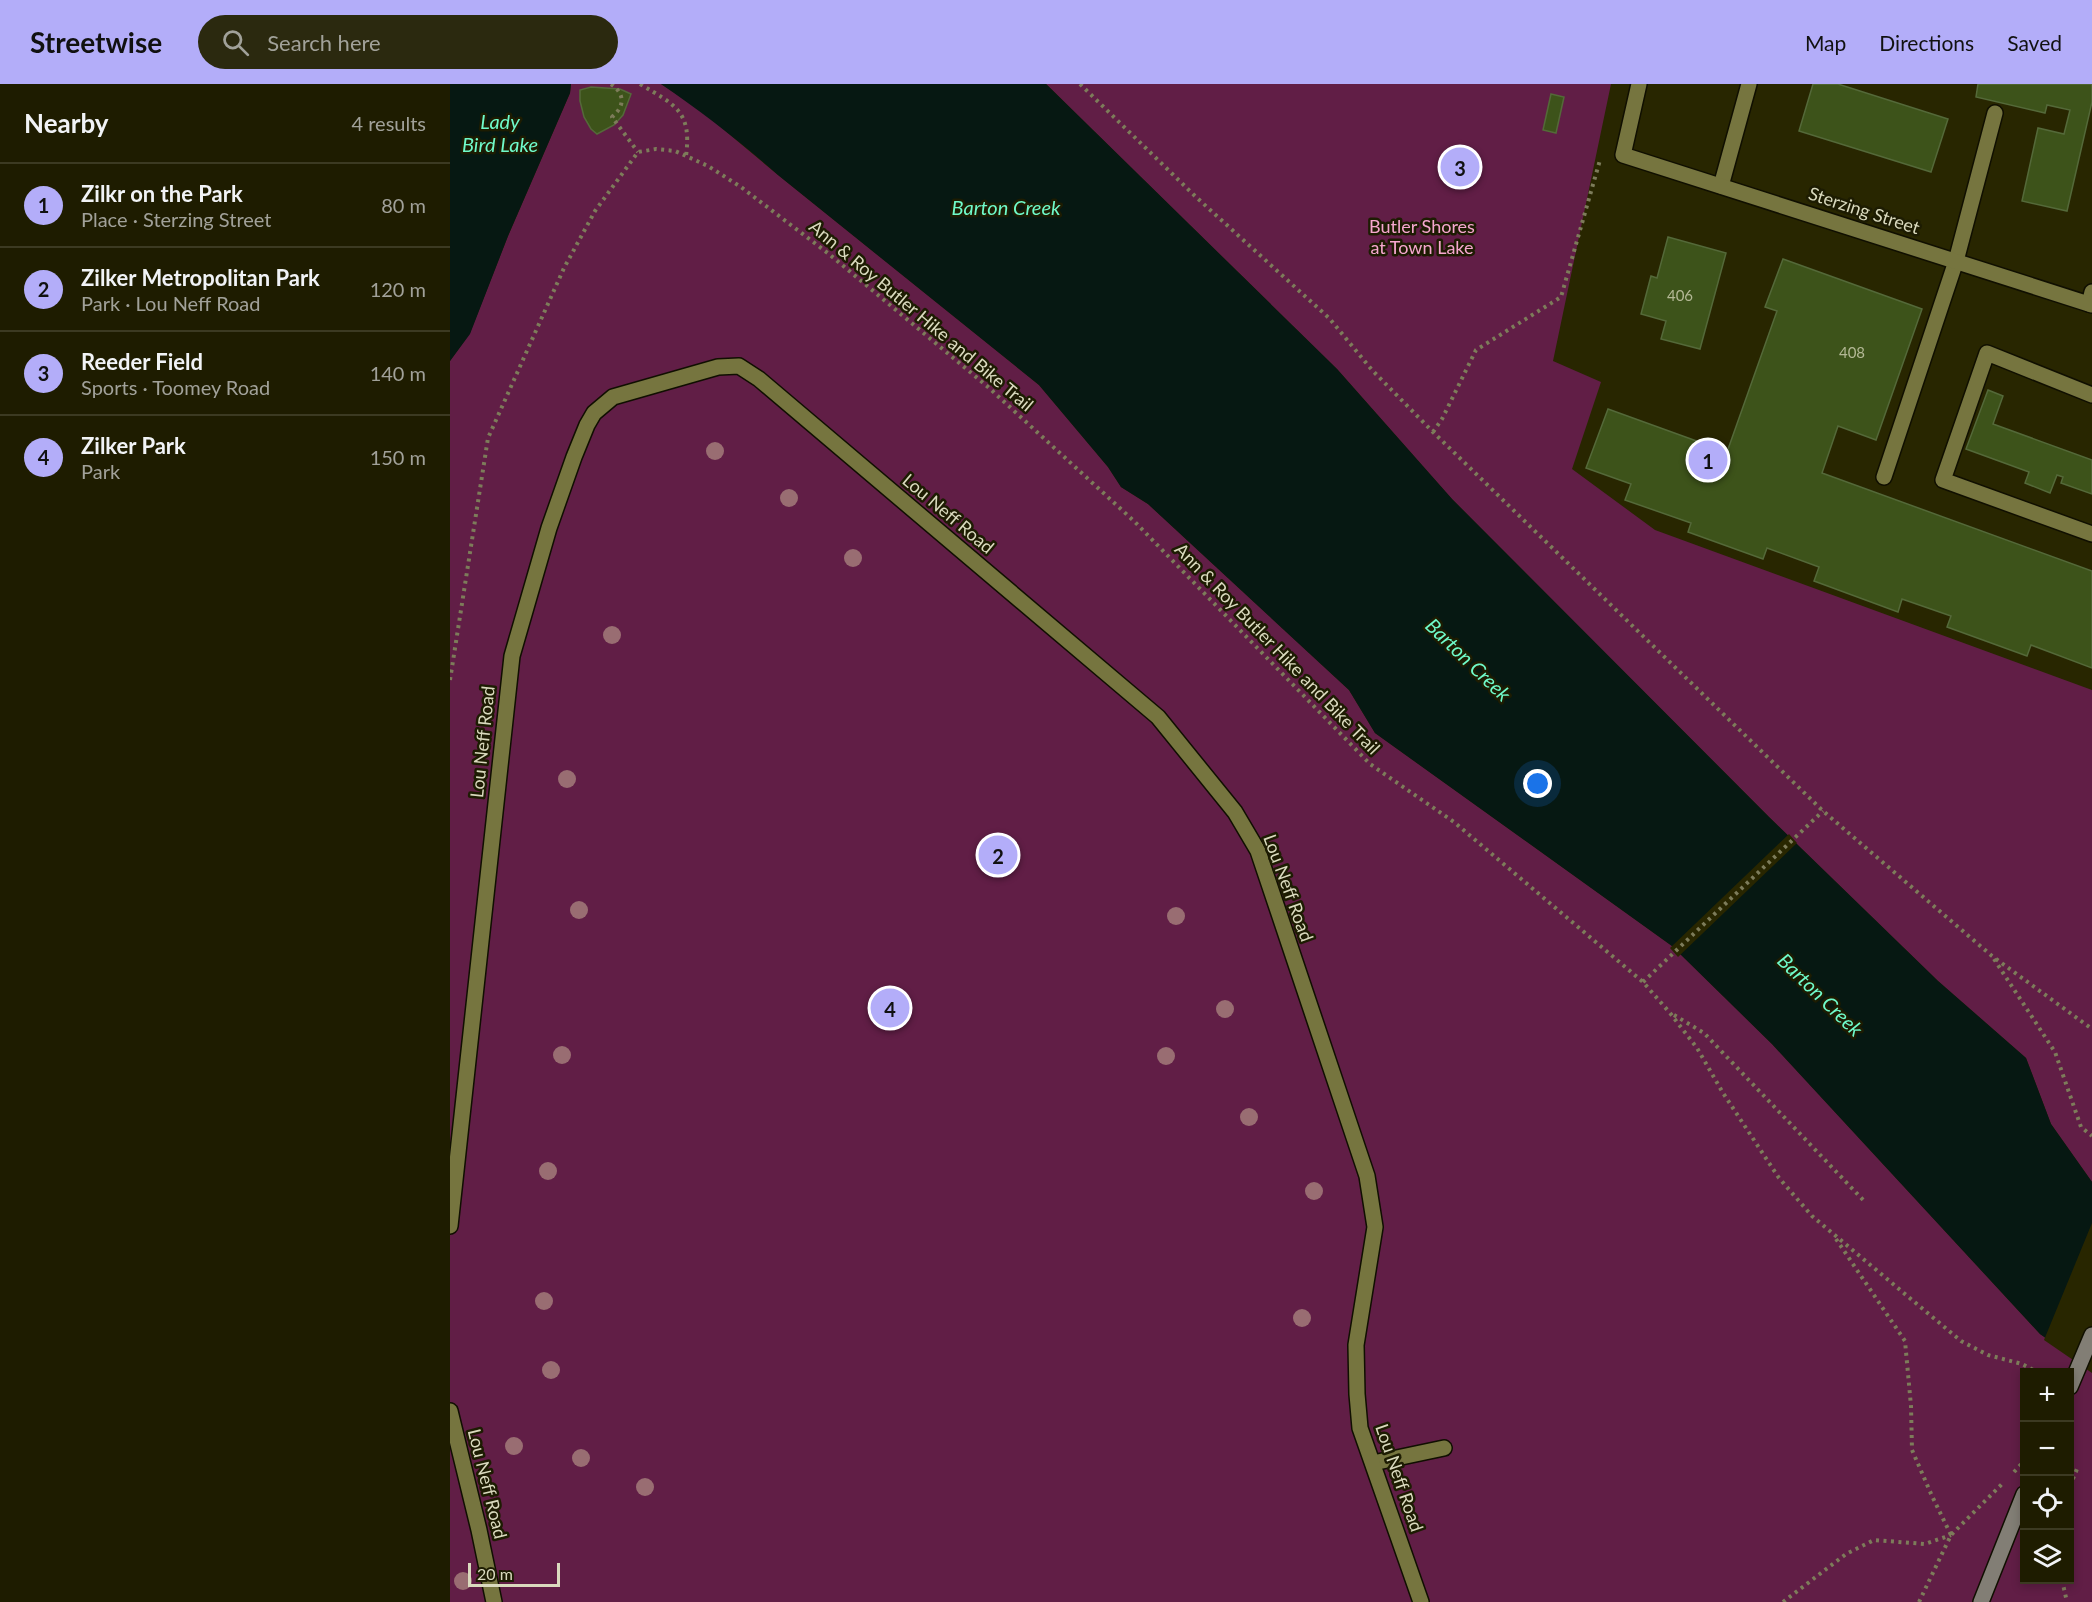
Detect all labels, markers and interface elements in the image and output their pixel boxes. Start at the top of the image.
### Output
search box [198,15,618,69]
text: Streetwise [30,25,162,59]
icon: search [219,26,252,59]
text: Search here [267,29,381,56]
text: Map [1805,30,1846,55]
text: Directions [1879,30,1974,55]
text: Saved [2007,30,2062,55]
text: Nearby [24,107,109,139]
water label: Lady Bird Lake [462,109,538,156]
text: 4 results [351,111,426,135]
pin: 3 [1440,144,1480,190]
text: Zilkr on the Park [81,180,243,207]
street label: Sterzing Street [1806,182,1923,239]
text: 1 [38,193,49,217]
text: 80 m [381,193,426,217]
water label: Barton Creek [952,195,1061,219]
text: Place · Sterzing Street [81,207,272,231]
street label: Ann & Roy Butler Hike and Bike Trail [805,215,1038,415]
park label: Butler Shores at Town Lake [1369,215,1475,258]
text: Zilker Metropolitan Park [81,264,320,291]
text: 2 [38,277,49,301]
text: 120 m [370,277,426,301]
house number: 406 [1667,286,1693,304]
text: Park · Lou Neff Road [81,291,261,315]
house number: 408 [1839,343,1865,361]
text: Reeder Field [81,348,203,375]
text: 3 [38,361,49,385]
text: 140 m [370,361,426,385]
text: Sports · Toomey Road [81,375,270,399]
text: Zilker Park [81,432,186,459]
pin: 1 [1688,438,1728,482]
text: 4 [38,445,49,469]
text: 150 m [370,445,426,469]
text: Park [81,459,120,483]
street label: Lou Neff Road [898,469,999,558]
street label: Ann & Roy Butler Hike and Bike Trail [1171,538,1385,759]
water label: Barton Creek [1421,613,1517,706]
street label: Lou Neff Road [465,685,499,799]
your location [1523,769,1552,798]
street label: Lou Neff Road [1259,831,1319,944]
pin: 2 [978,832,1018,878]
water label: Barton Creek [1773,948,1869,1041]
pin: 4 [870,986,910,1030]
map controls [2020,1368,2074,1584]
button: + [2020,1368,2074,1422]
street label: Lou Neff Road [1371,1421,1429,1534]
button: − [2020,1422,2074,1476]
street label: Lou Neff Road [464,1427,512,1541]
button: locate [2020,1476,2074,1530]
button: layers [2020,1530,2074,1584]
scale bar [468,1560,560,1588]
text: 20 m [477,1564,513,1583]

